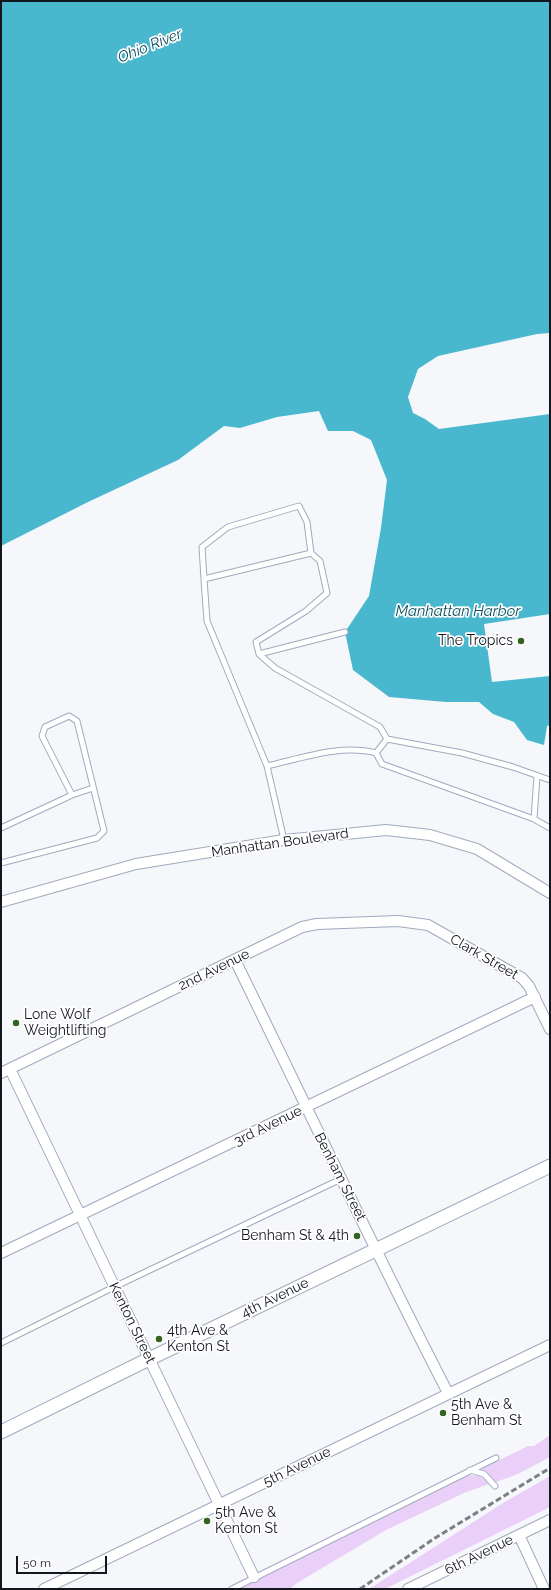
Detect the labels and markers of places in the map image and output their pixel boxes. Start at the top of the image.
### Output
place label: The Tropics [438,633,513,649]
marker: The Tropics [516,636,526,646]
place label: Lone Wolf Weightlifting [24,1007,106,1040]
marker: Lone Wolf Weightlifting [11,1018,21,1028]
place label: Benham St & 4th [241,1228,349,1244]
marker: Benham St & 4th [352,1231,362,1241]
place label: 4th Ave & Kenton St [167,1323,230,1356]
marker: 4th Ave & Kenton St [154,1334,164,1344]
place label: 5th Ave & Benham St [451,1397,522,1430]
marker: 5th Ave & Benham St [438,1408,448,1418]
place label: 5th Ave & Kenton St [215,1505,278,1538]
marker: 5th Ave & Kenton St [202,1516,212,1526]

